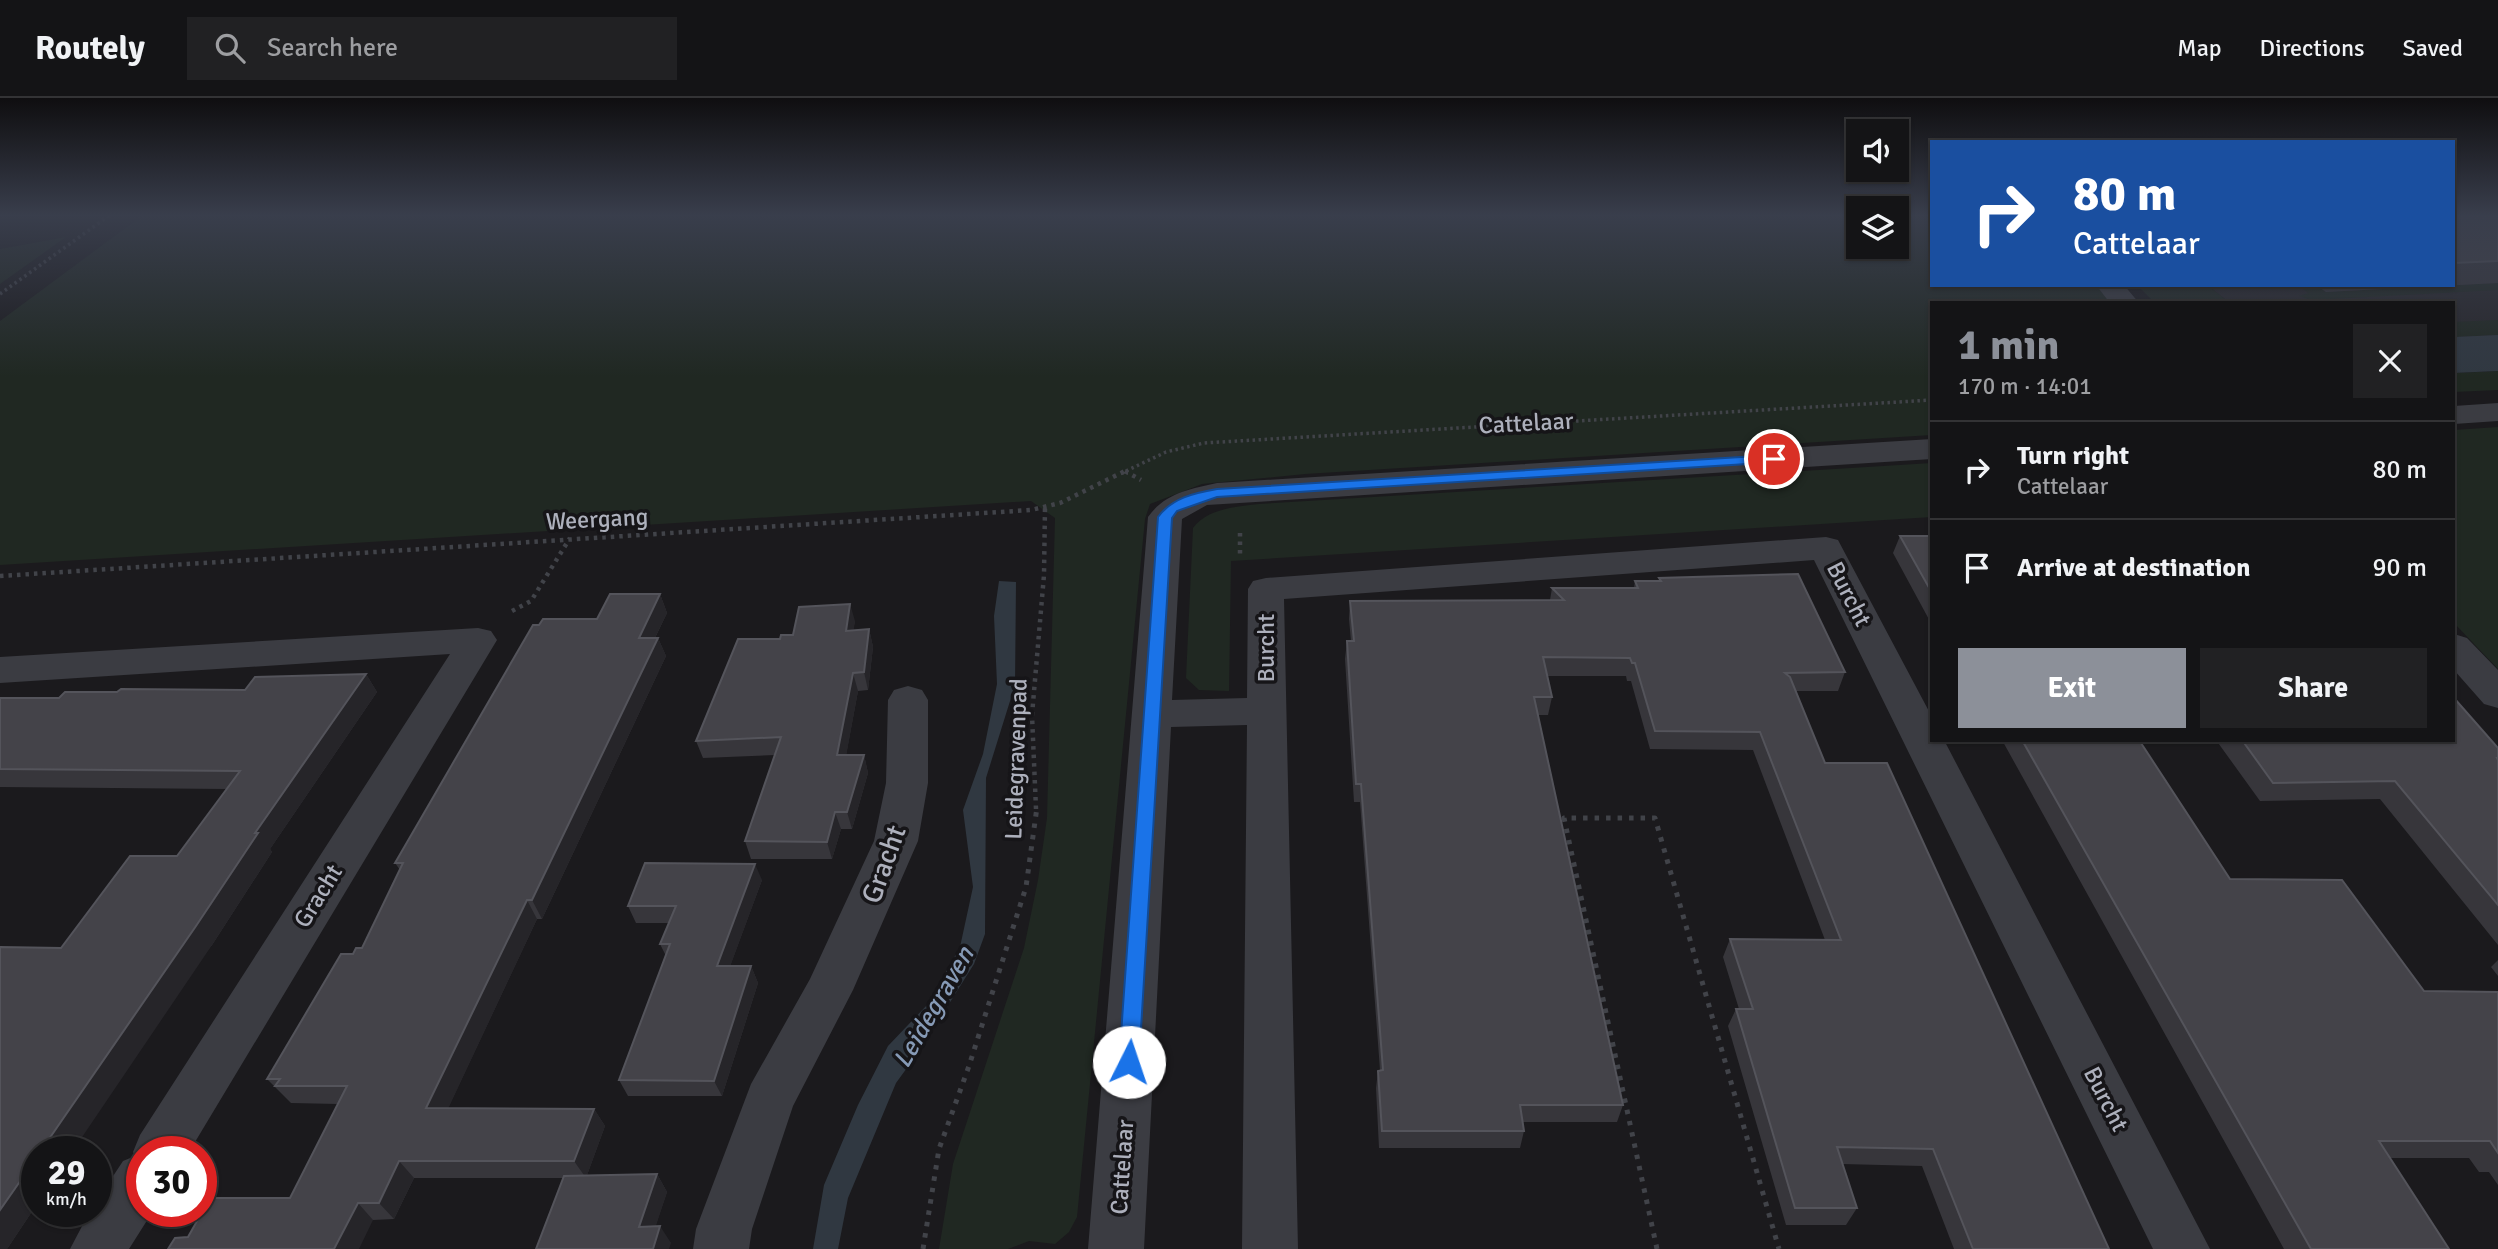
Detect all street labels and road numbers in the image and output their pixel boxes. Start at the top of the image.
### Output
street label: Cattelaar [1478,406,1574,440]
street label: Weergang [545,501,649,537]
street label: Burcht [1820,557,1878,631]
street label: Burcht [1251,614,1281,682]
street label: Leidegravenpad [998,678,1034,840]
street label: Gracht [854,821,914,908]
street label: Gracht [287,859,349,933]
street label: Burcht [2077,1062,2135,1136]
street label: Cattelaar [1104,1118,1140,1215]

